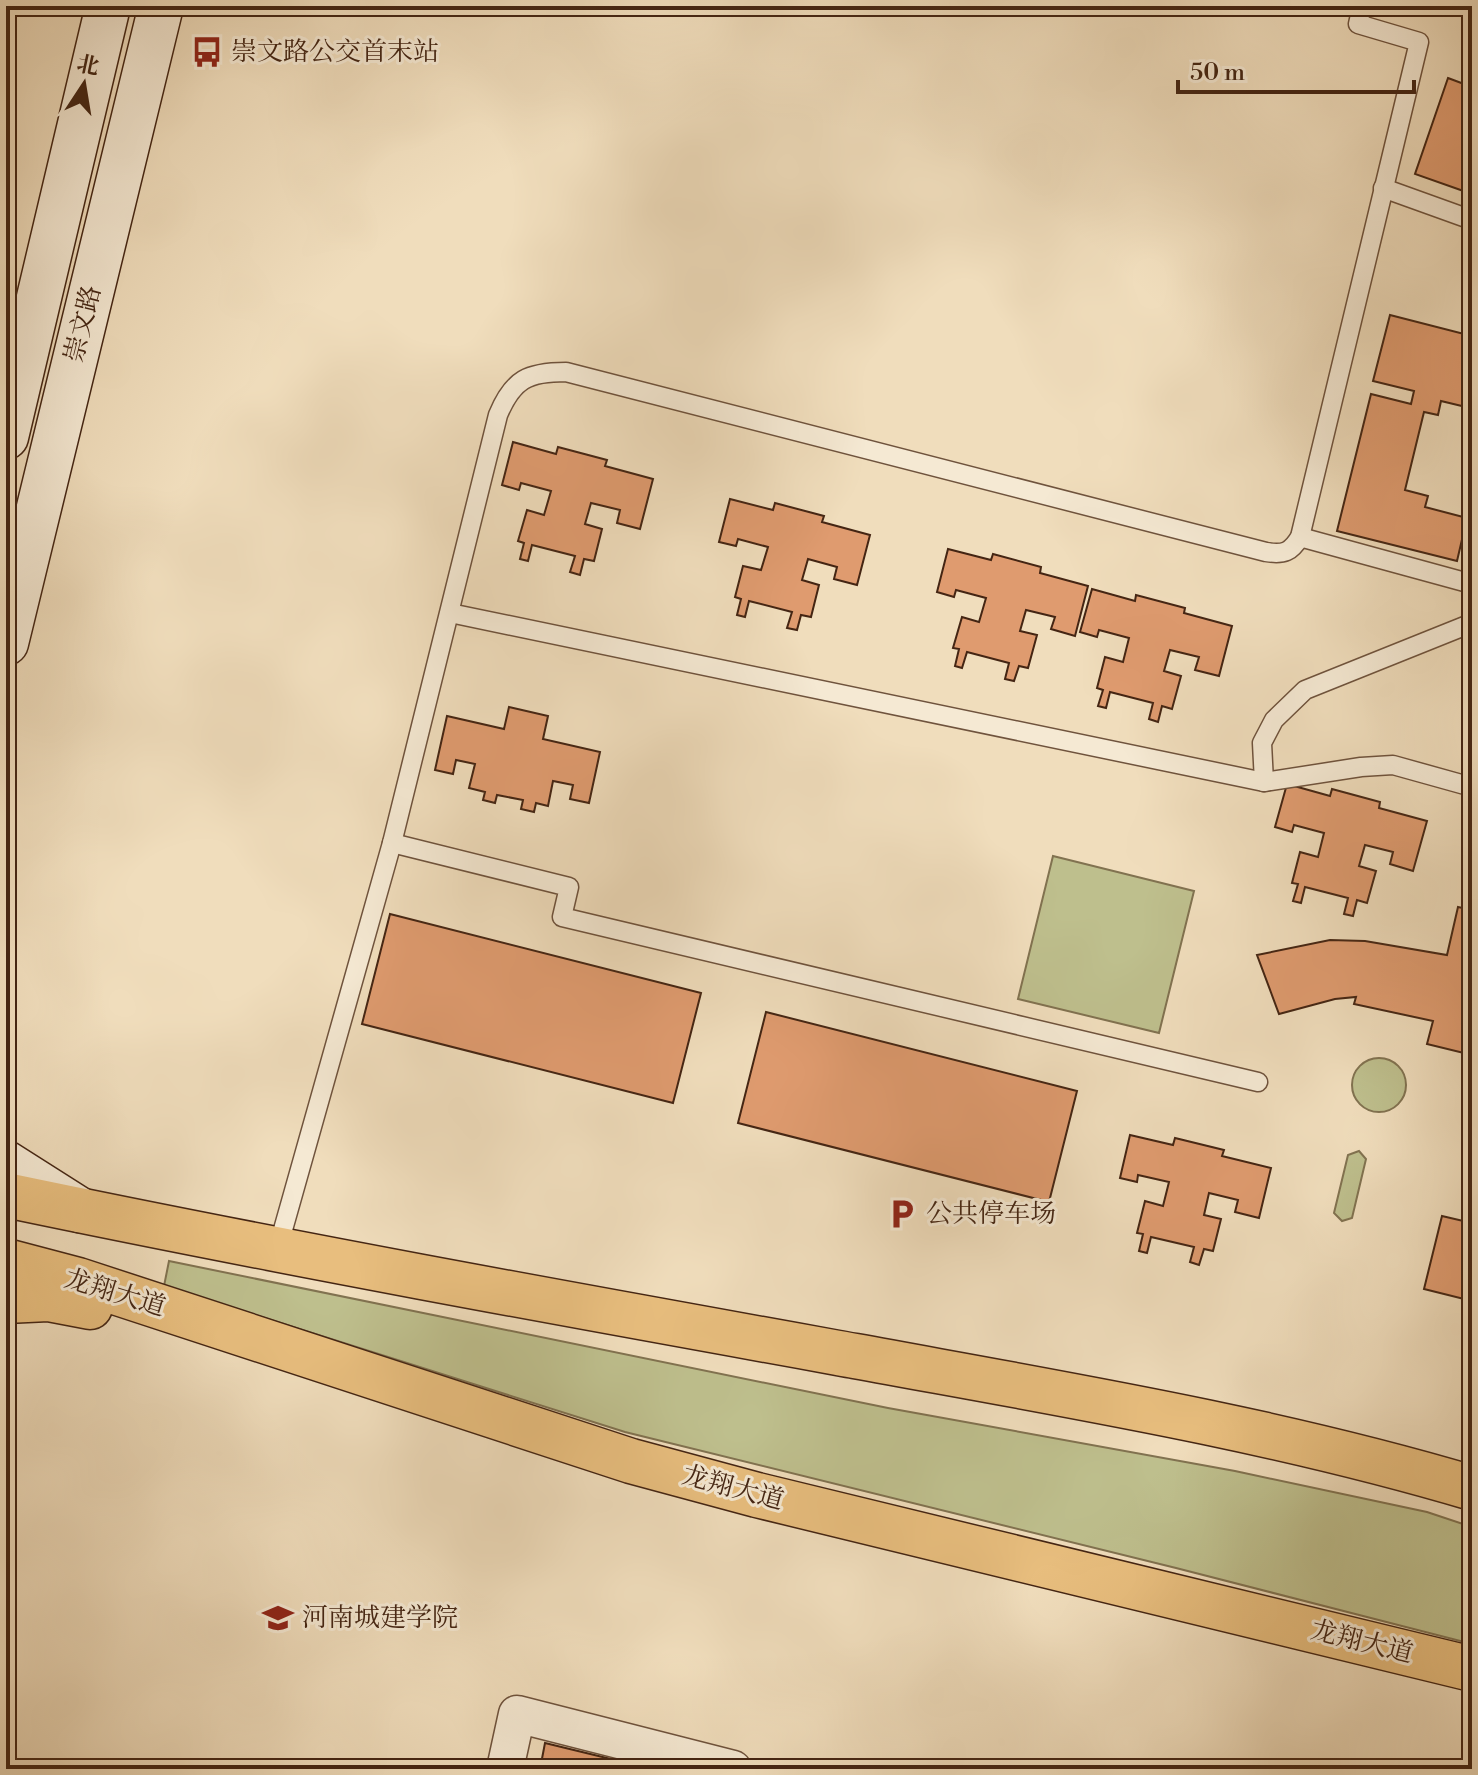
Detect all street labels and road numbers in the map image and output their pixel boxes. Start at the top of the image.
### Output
street label: 崇文路 [58,282,108,366]
street label: 龙翔大道 [61,1262,169,1324]
street label: 龙翔大道 [679,1459,787,1517]
street label: 龙翔大道 [1308,1614,1416,1670]

